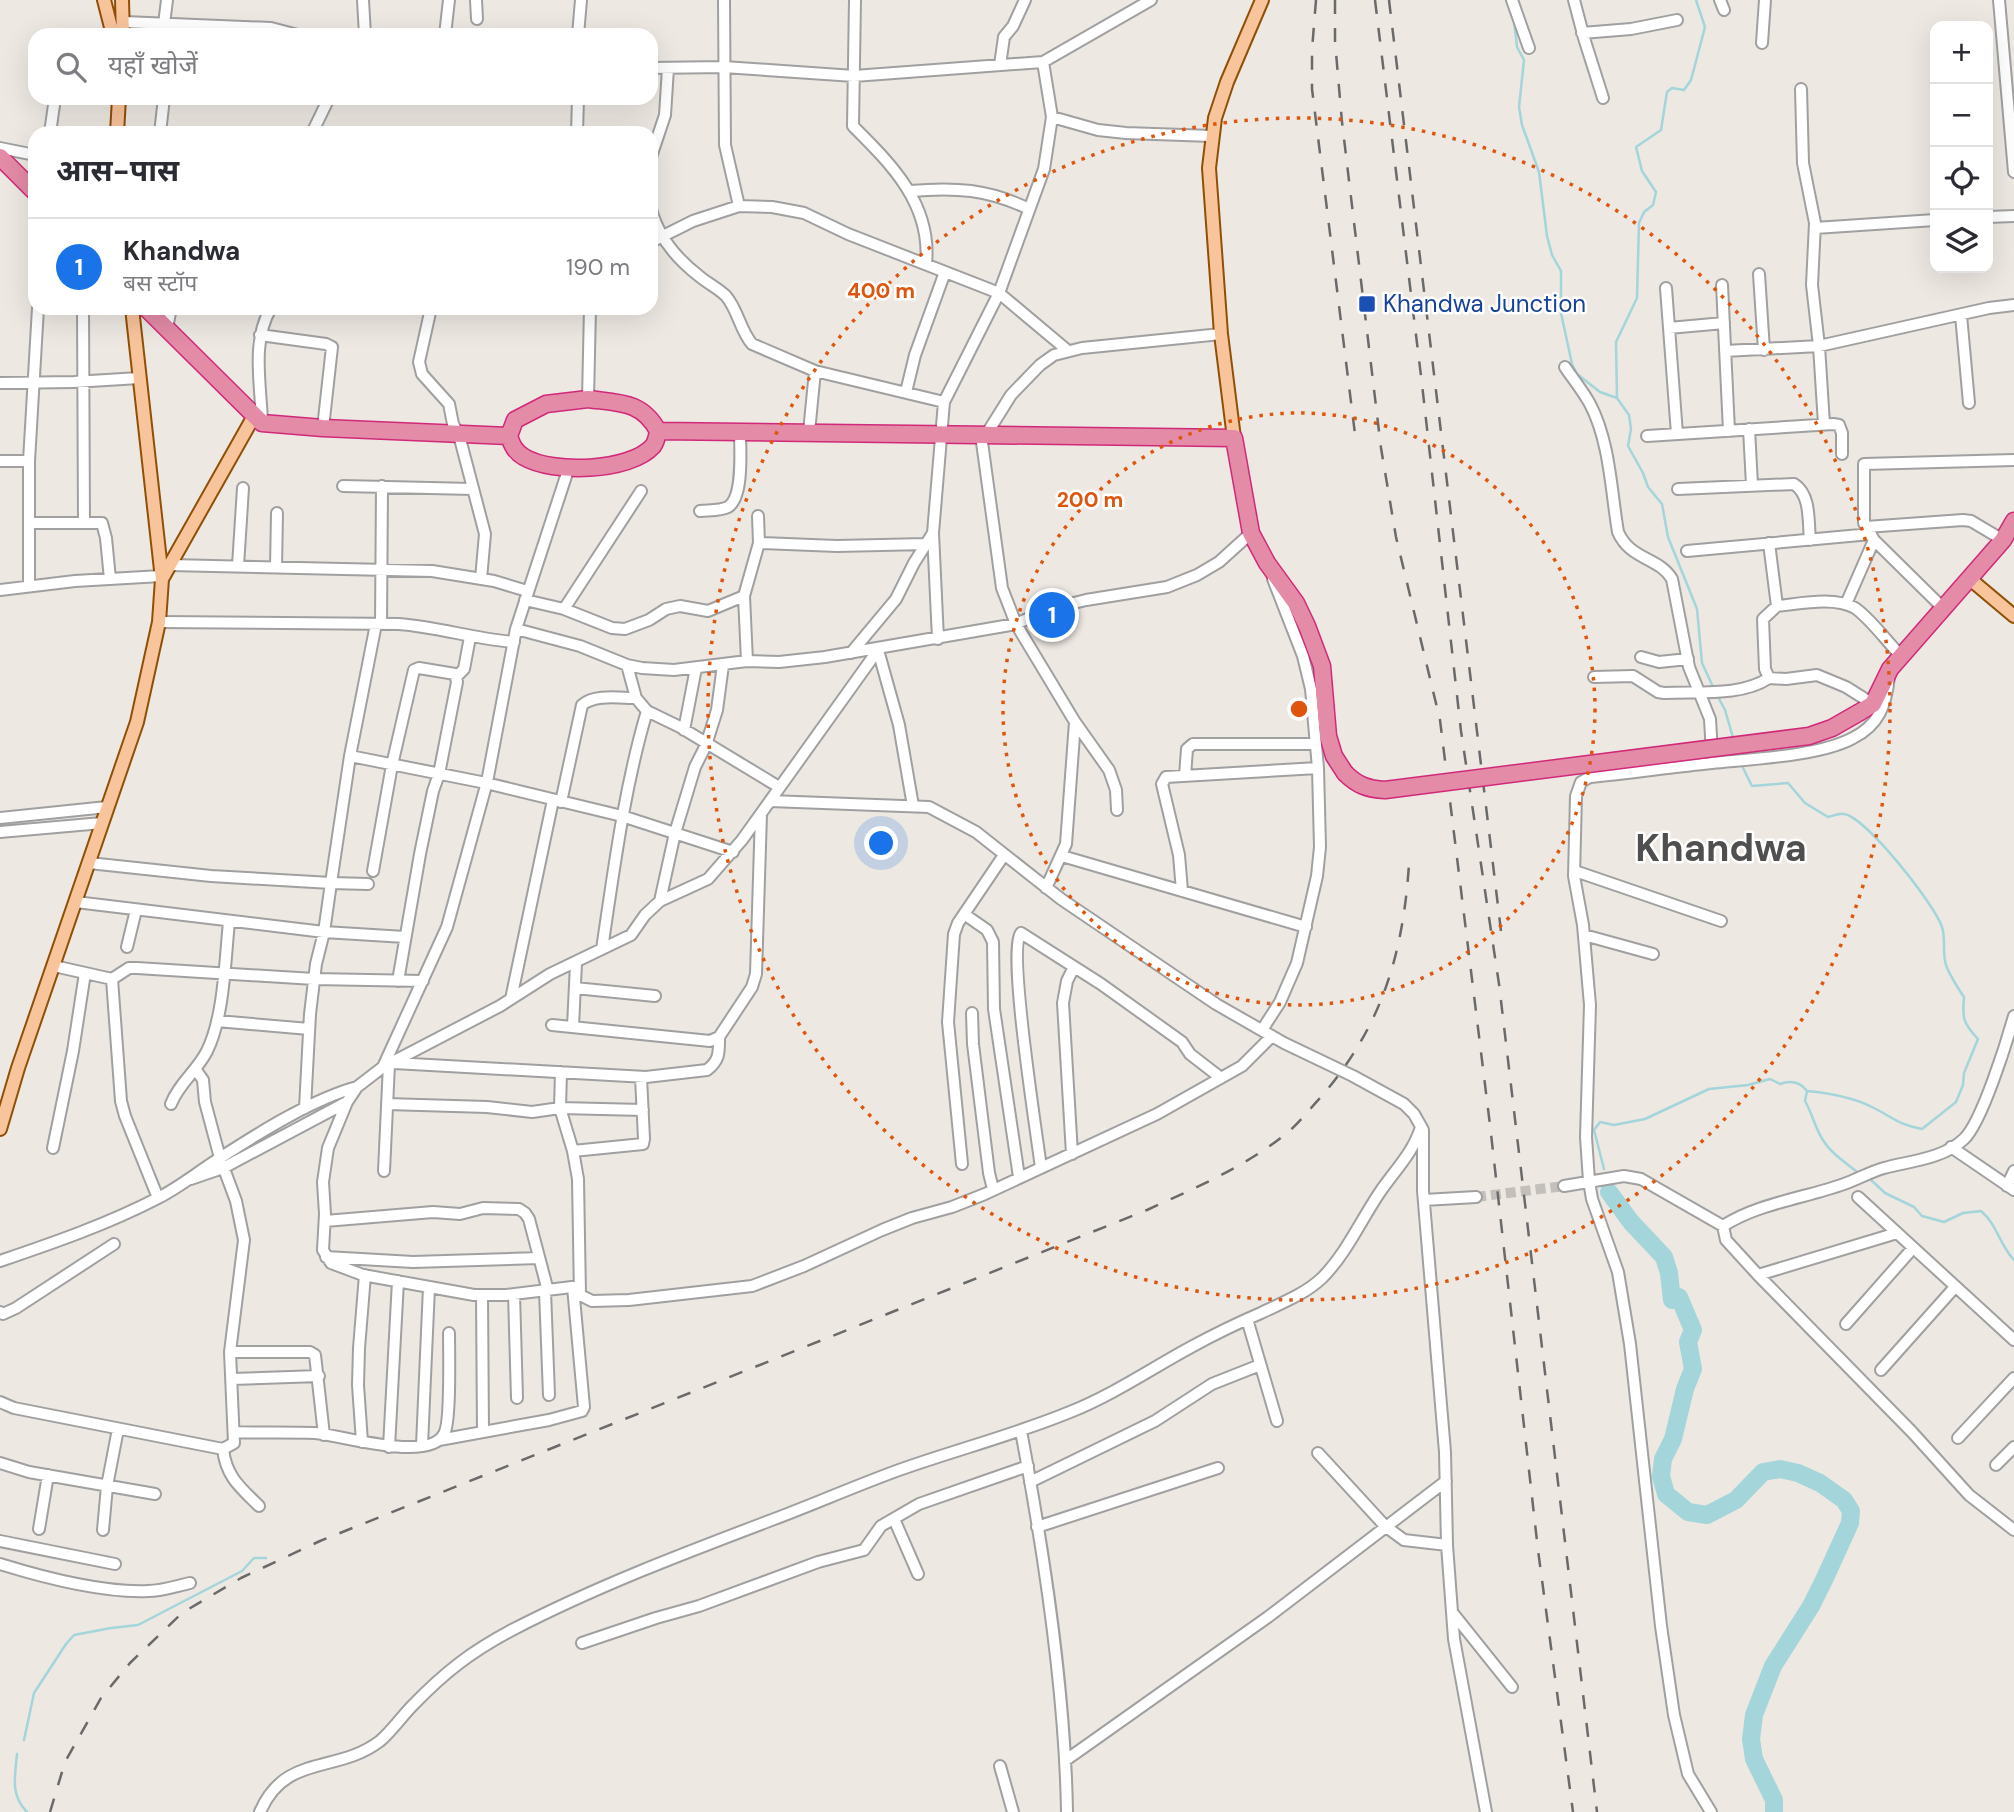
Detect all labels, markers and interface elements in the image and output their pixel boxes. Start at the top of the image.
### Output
map controls [1930,21,1993,273]
button: + [1930,21,1993,84]
search box [28,28,658,105]
icon: search [52,48,90,86]
text: यहाँ खोजें [108,48,198,82]
button: − [1930,84,1993,147]
button: locate [1930,147,1993,210]
text: आस-पास [56,151,179,190]
button: layers [1930,210,1993,273]
text: Khandwa [123,234,240,268]
text: 1 [75,252,83,282]
text: 190 m [566,252,630,282]
text: बस स्टॉप [123,268,197,298]
text: 400 m [847,277,915,305]
place label: Khandwa Junction [1383,288,1586,319]
marker: Khandwa Junction [1357,294,1377,314]
text: 200 m [1057,486,1123,514]
pin: 1 [1029,589,1075,641]
centre of rings [1287,697,1311,721]
district label: Khandwa [1635,823,1807,873]
your location [864,826,898,860]

